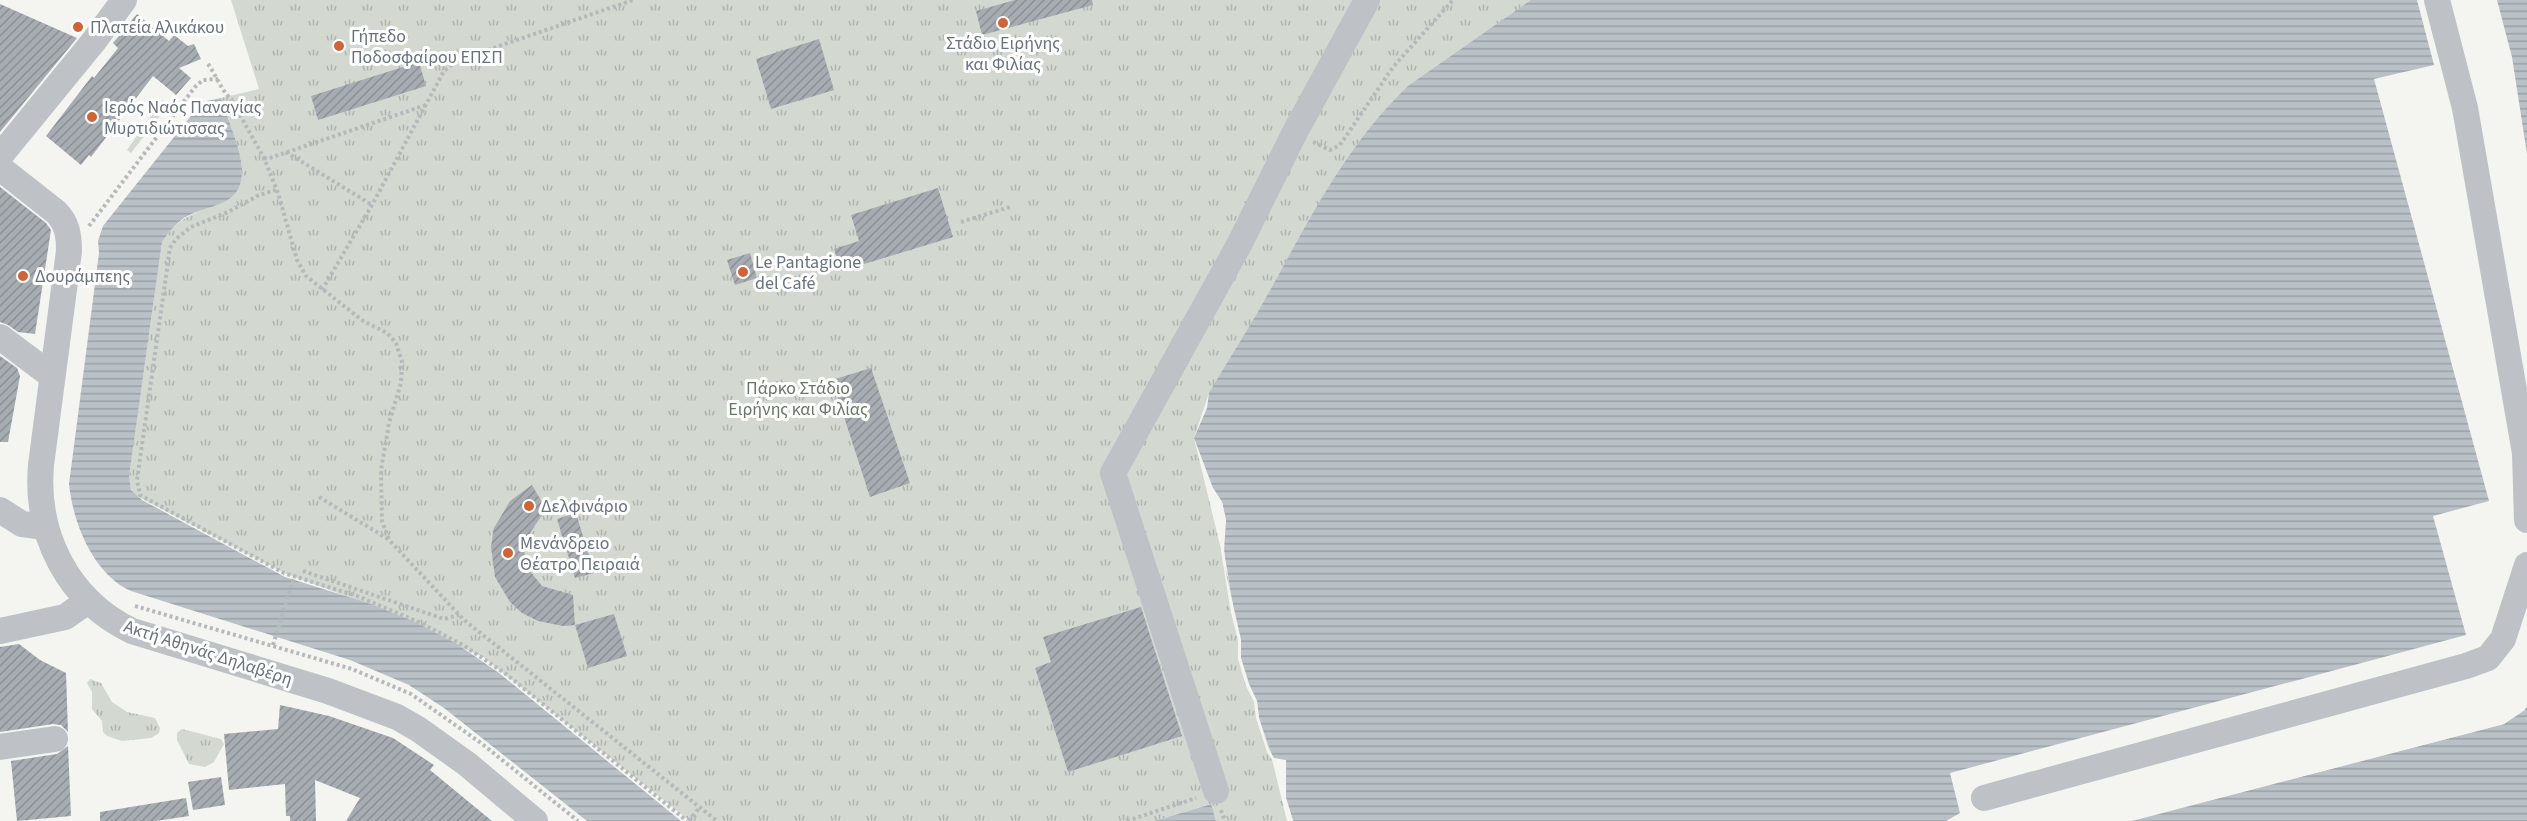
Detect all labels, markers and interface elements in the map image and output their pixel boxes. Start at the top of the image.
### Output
place label: Πλατεία Αλικάκου [90,15,224,40]
marker: Στάδιο Ειρήνης και Φιλίας [996,16,1010,30]
marker: Πλατεία Αλικάκου [71,20,85,34]
place label: Γήπεδο Ποδοσφαίρου ΕΠΣΠ [351,24,503,70]
place label: Στάδιο Ειρήνης και Φιλίας [946,31,1060,77]
marker: Γήπεδο Ποδοσφαίρου ΕΠΣΠ [332,39,346,53]
place label: Ιερός Ναός Παναγίας Μυρτιδιώτισσας [104,95,262,141]
marker: Ιερός Ναός Παναγίας Μυρτιδιώτισσας [85,110,99,124]
place label: Le Pantagione del Café [755,250,861,296]
place label: Δουράμπεης [35,264,131,289]
marker: Le Pantagione del Café [736,265,750,279]
marker: Δουράμπεης [16,269,30,283]
park label: Πάρκο Στάδιο Ειρήνης και Φιλίας [728,376,868,422]
place label: Δελφινάριο [541,494,628,519]
marker: Δελφινάριο [522,499,536,513]
place label: Μενάνδρειο Θέατρο Πειραιά [520,531,640,577]
marker: Μενάνδρειο Θέατρο Πειραιά [501,546,515,560]
street label: Ακτή Αθηνάς Δηλαβέρη [121,614,295,692]

